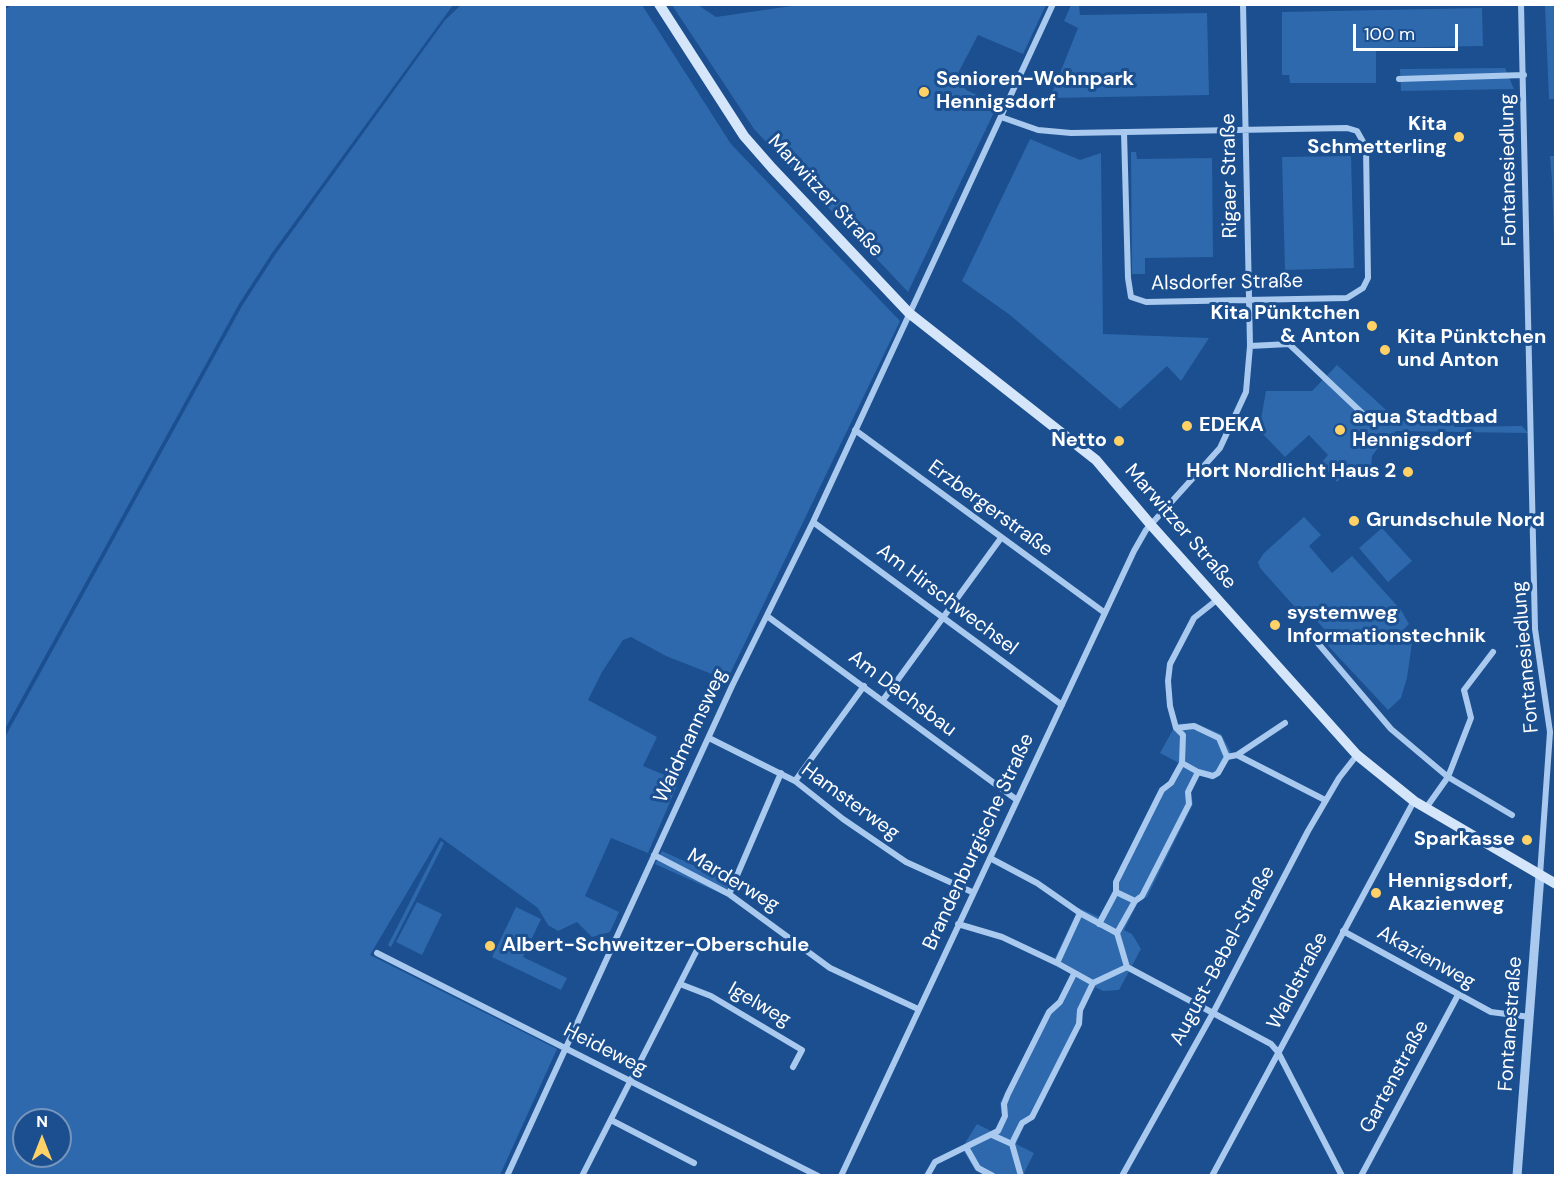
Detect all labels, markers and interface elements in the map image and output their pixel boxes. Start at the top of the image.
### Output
scale bar [1356,12,1461,50]
text: 100 m [1364,22,1415,46]
place label: Senioren-Wohnpark Hennigsdorf [936,68,1134,115]
marker: Senioren-Wohnpark Hennigsdorf [917,85,931,99]
street label: Fontanesiedlung [1496,94,1522,246]
street label: Rigaer Straße [1217,113,1243,239]
place label: Kita Schmetterling [1307,113,1447,160]
street label: Marwitzer Straße [762,130,888,262]
marker: Kita Schmetterling [1452,130,1466,144]
street label: Alsdorfer Straße [1151,270,1303,296]
place label: Kita Pünktchen & Anton [1211,302,1360,349]
marker: Kita Pünktchen & Anton [1365,319,1379,333]
place label: Kita Pünktchen und Anton [1397,326,1546,373]
marker: Kita Pünktchen und Anton [1378,343,1392,357]
place label: aqua Stadtbad Hennigsdorf [1352,406,1498,453]
place label: EDEKA [1199,414,1264,438]
marker: EDEKA [1180,419,1194,433]
marker: aqua Stadtbad Hennigsdorf [1333,423,1347,437]
place label: Netto [1051,429,1107,453]
marker: Netto [1112,434,1126,448]
street label: Erzbergerstraße [923,456,1057,562]
street label: Marwitzer Straße [1119,459,1241,595]
place label: Hort Nordlicht Haus 2 [1186,460,1396,484]
marker: Hort Nordlicht Haus 2 [1401,465,1415,479]
place label: Grundschule Nord [1366,509,1545,533]
marker: Grundschule Nord [1347,514,1361,528]
street label: Am Hirschwechsel [872,539,1022,661]
street label: Fontanesiedlung [1507,580,1545,734]
place label: systemweg Informationstechnik [1287,602,1486,649]
marker: systemweg Informationstechnik [1268,618,1282,632]
street label: Am Dachsbau [843,646,961,742]
street label: Waidmannsweg [649,665,733,807]
street label: Brandenburgische Straße [918,730,1040,954]
street label: Hamsterweg [796,758,904,846]
place label: Sparkasse [1414,828,1515,852]
marker: Sparkasse [1520,833,1534,847]
street label: Marderweg [683,844,783,918]
street label: August-Bebel-Straße [1165,862,1281,1050]
place label: Hennigsdorf, Akazienweg [1388,870,1513,917]
marker: Hennigsdorf, Akazienweg [1369,886,1383,900]
street label: Akazienweg [1373,921,1479,995]
street label: Waldstraße [1262,928,1334,1034]
place label: Albert-Schweitzer-Oberschule [502,934,809,958]
marker: Albert-Schweitzer-Oberschule [483,939,497,953]
street label: Fontanestraße [1494,956,1528,1092]
street label: Igelweg [723,977,795,1033]
street label: Gartenstraße [1355,1017,1435,1137]
street label: Heideweg [559,1019,651,1081]
north arrow [12,1108,72,1168]
text: N [36,1111,48,1132]

